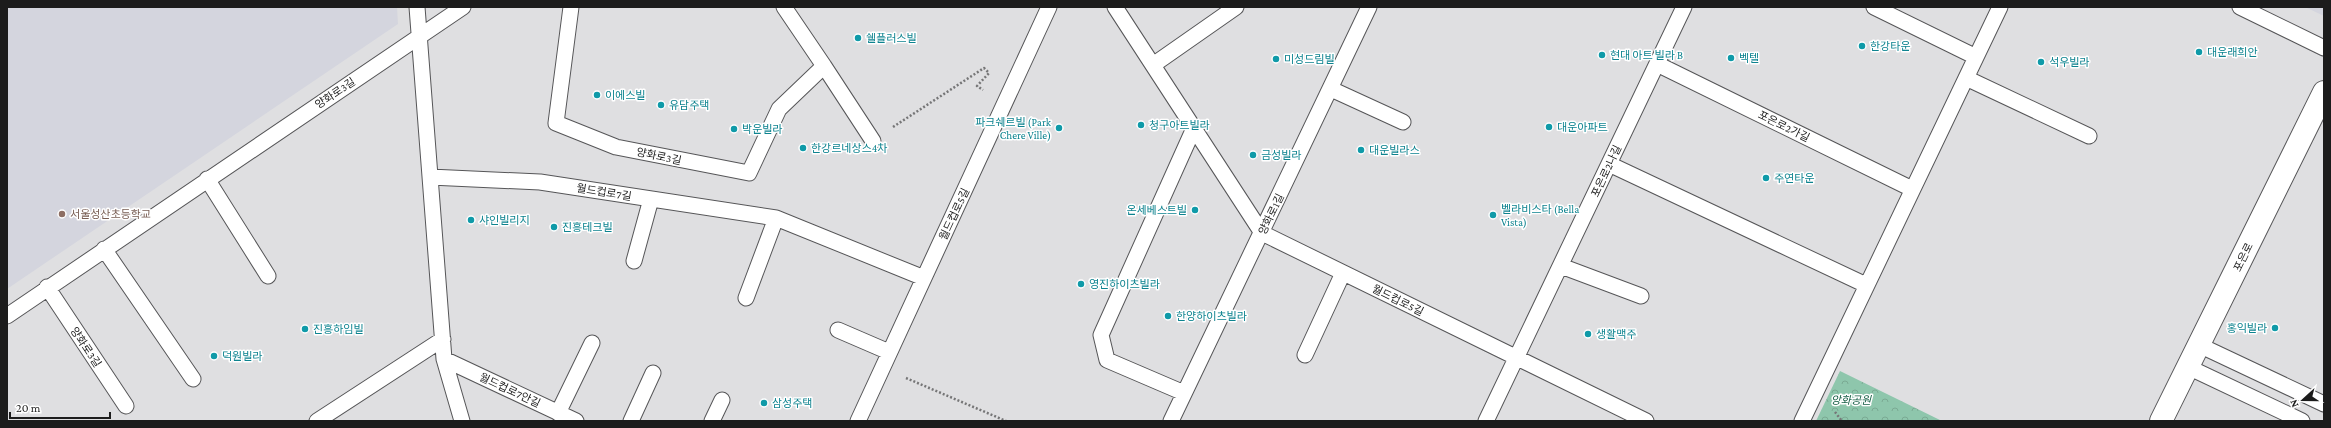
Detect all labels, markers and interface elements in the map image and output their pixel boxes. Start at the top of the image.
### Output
place label: 쉘플러스빌 [866,32,917,44]
marker: 쉘플러스빌 [853,33,863,43]
place label: 한강타운 [1870,40,1910,52]
marker: 한강타운 [1857,41,1867,51]
place label: 대운래희안 [2207,46,2258,58]
marker: 대운래희안 [2194,47,2204,57]
place label: 현대 아트 빌라 B [1610,49,1683,61]
marker: 현대 아트 빌라 B [1597,50,1607,60]
place label: 벡텔 [1739,52,1759,64]
place label: 미성드림빌 [1284,53,1335,65]
marker: 벡텔 [1726,53,1736,63]
marker: 미성드림빌 [1271,54,1281,64]
place label: 석우빌라 [2049,56,2089,68]
marker: 석우빌라 [2036,57,2046,67]
street label: 양화로3길 [313,75,357,111]
place label: 이에스빌 [605,89,645,101]
marker: 이에스빌 [592,90,602,100]
place label: 유담주택 [669,99,709,111]
marker: 유담주택 [656,100,666,110]
street label: 포은로2가길 [1756,108,1812,144]
place label: 파크쉐르빌 (Park Chere Ville) [975,116,1052,142]
place label: 청구아트빌라 [1149,119,1210,131]
marker: 청구아트빌라 [1136,120,1146,130]
place label: 대운아파트 [1557,121,1608,133]
marker: 대운아파트 [1544,122,1554,132]
place label: 박운빌라 [742,123,782,135]
marker: 파크쉐르빌 (Park Chere Ville) [1054,123,1064,133]
marker: 박운빌라 [729,124,739,134]
place label: 한강르네상스4차 [811,142,887,154]
marker: 한강르네상스4차 [798,143,808,153]
street label: 포은로2나길 [1589,143,1623,199]
place label: 대운빌라스 [1369,144,1420,156]
street label: 양화로3길 [635,145,683,167]
marker: 대운빌라스 [1356,145,1366,155]
place label: 금성빌라 [1261,149,1301,161]
marker: 금성빌라 [1248,150,1258,160]
place label: 주연타운 [1774,172,1814,184]
marker: 주연타운 [1761,173,1771,183]
street label: 월드컵로7길 [576,182,632,202]
street label: 월드컵로5길 [937,186,971,242]
street label: 양화로1길 [1256,192,1286,236]
place label: 벨라비스타 (Bella Vista) [1501,203,1579,229]
place label: 온세베스트빌 [1126,204,1187,216]
marker: 온세베스트빌 [1190,205,1200,215]
place label: 서울성산초등학교 [70,208,151,220]
marker: 서울성산초등학교 [57,209,67,219]
marker: 벨라비스타 (Bella Vista) [1488,210,1498,220]
place label: 샤인빌리지 [479,214,530,226]
marker: 샤인빌리지 [466,215,476,225]
place label: 진흥테크빌 [562,221,613,233]
marker: 진흥테크빌 [549,222,559,232]
street label: 포은로 [2231,241,2255,273]
place label: 영진하이츠빌라 [1089,278,1160,290]
marker: 영진하이츠빌라 [1076,279,1086,289]
street label: 월드컵로5길 [1370,282,1426,318]
place label: 한양하이츠빌라 [1176,310,1247,322]
marker: 한양하이츠빌라 [1163,311,1173,321]
place label: 홍익빌라 [2227,322,2267,334]
place label: 진흥하임빌 [313,323,364,335]
marker: 홍익빌라 [2270,323,2280,333]
marker: 진흥하임빌 [300,324,310,334]
street label: 양화로3길 [68,325,104,369]
place label: 생활맥주 [1596,328,1636,340]
marker: 생활맥주 [1583,329,1593,339]
place label: 덕원빌라 [222,350,262,362]
marker: 덕원빌라 [209,351,219,361]
street label: 월드컵로7안길 [478,371,542,409]
north arrow [2283,380,2323,420]
scale bar [10,394,110,420]
park label: 앙화공원 [1831,394,1872,406]
place label: 삼성주택 [772,397,812,409]
text: N [2287,397,2301,409]
marker: 삼성주택 [759,398,769,408]
text: 20 m [16,401,41,415]

